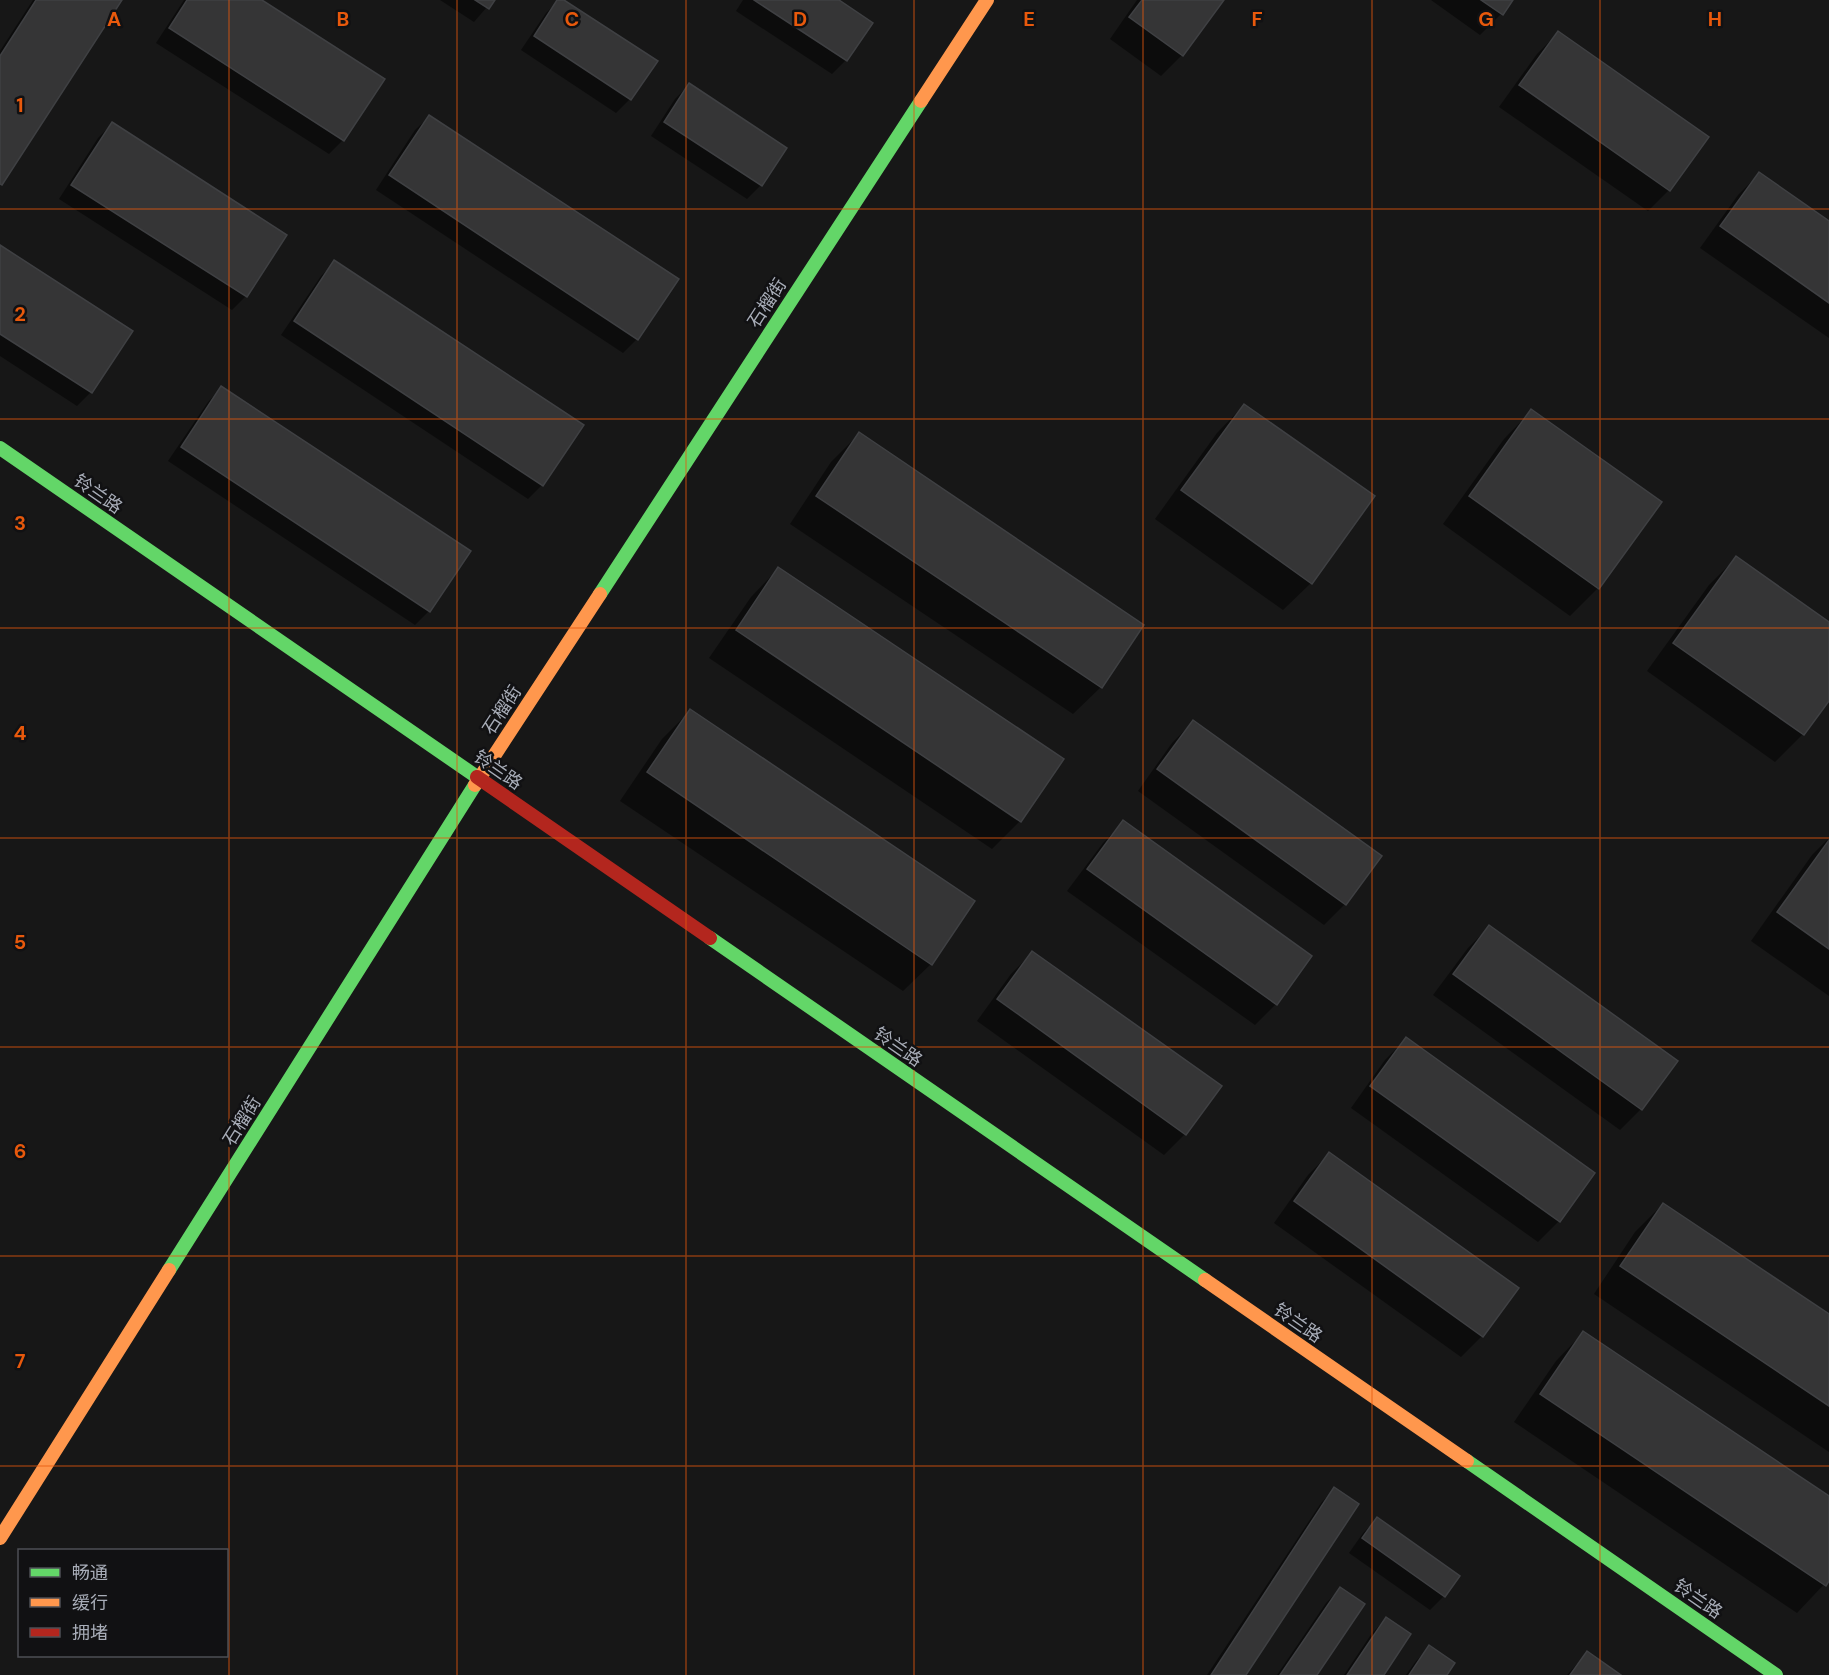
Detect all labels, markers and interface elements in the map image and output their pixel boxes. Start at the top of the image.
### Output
text: A [107,6,121,32]
text: B [337,6,349,32]
text: C [565,6,579,32]
text: D [793,6,807,32]
text: E [1023,6,1035,32]
text: F [1251,6,1263,32]
text: G [1478,6,1494,32]
text: H [1708,6,1722,32]
text: 1 [16,92,24,118]
street label: 石榴街 [742,274,792,332]
text: 2 [14,301,26,327]
street label: 铃兰路 [69,469,127,519]
text: 3 [14,510,26,536]
street label: 石榴街 [477,681,527,739]
text: 4 [14,720,27,746]
street label: 铃兰路 [469,745,527,795]
text: 5 [14,929,26,955]
street label: 铃兰路 [869,1022,927,1072]
street label: 石榴街 [218,1092,266,1150]
text: 6 [14,1138,26,1164]
street label: 铃兰路 [1269,1298,1327,1348]
text: 7 [15,1348,26,1374]
legend [18,1549,228,1657]
text: 畅通 [72,1561,108,1585]
street label: 铃兰路 [1669,1574,1727,1624]
text: 缓行 [72,1591,108,1615]
text: 拥堵 [72,1621,108,1645]

